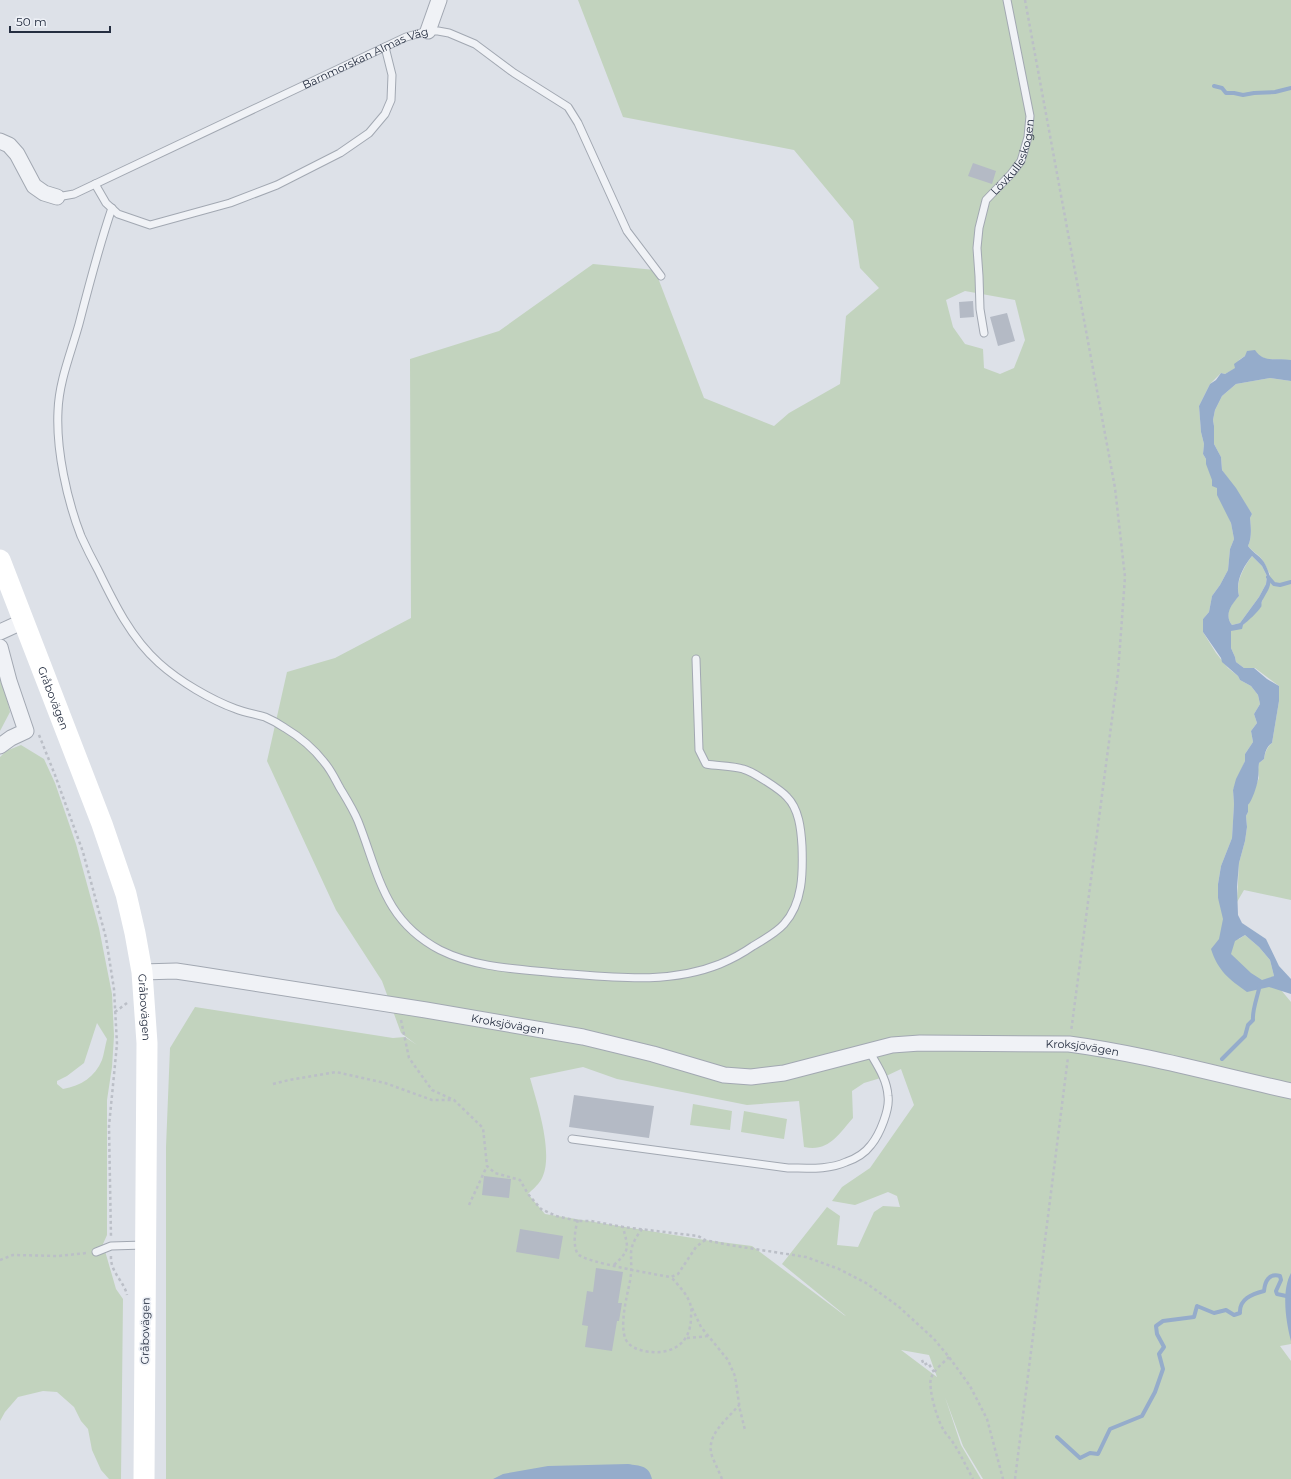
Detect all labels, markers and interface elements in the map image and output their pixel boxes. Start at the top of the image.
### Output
scale bar [10,8,110,34]
text: 50 m [16,14,47,29]
street label: Barnmorskan Almas Väg [300,24,430,92]
street label: Lövkulleskogen [988,118,1037,198]
street label: Gråbovägen [35,664,72,732]
street label: Gråbovägen [135,973,154,1041]
street label: Kroksjövägen [470,1011,546,1037]
street label: Kroksjövägen [1045,1037,1120,1059]
street label: Gråbovägen [137,1297,153,1365]

